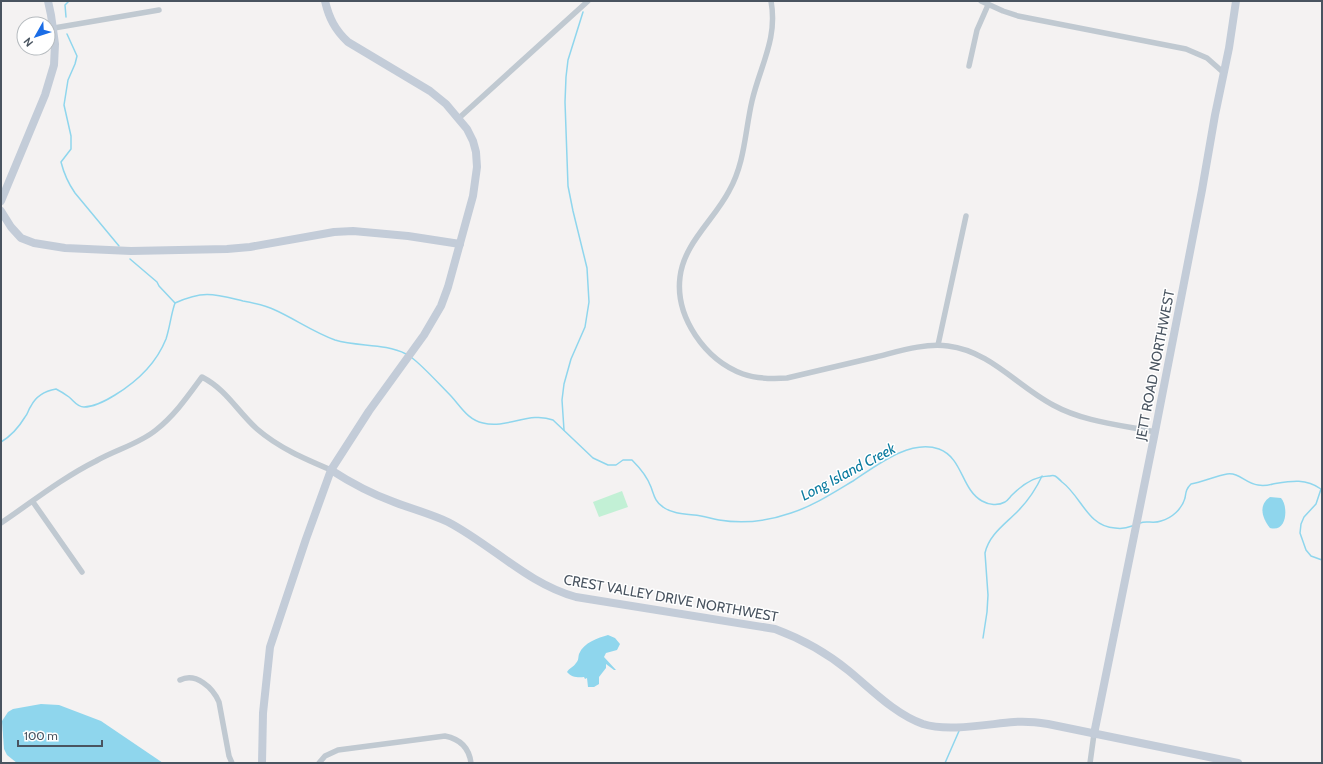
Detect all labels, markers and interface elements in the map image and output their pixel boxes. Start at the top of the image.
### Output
north arrow [16,16,56,56]
text: N [20,35,36,50]
street label: JETT ROAD NORTHWEST [1131,288,1179,443]
water label: Long Island Creek [797,439,899,505]
street label: CREST VALLEY DRIVE NORTHWEST [562,570,780,626]
scale bar [18,722,102,748]
text: 100 m [24,728,58,743]

